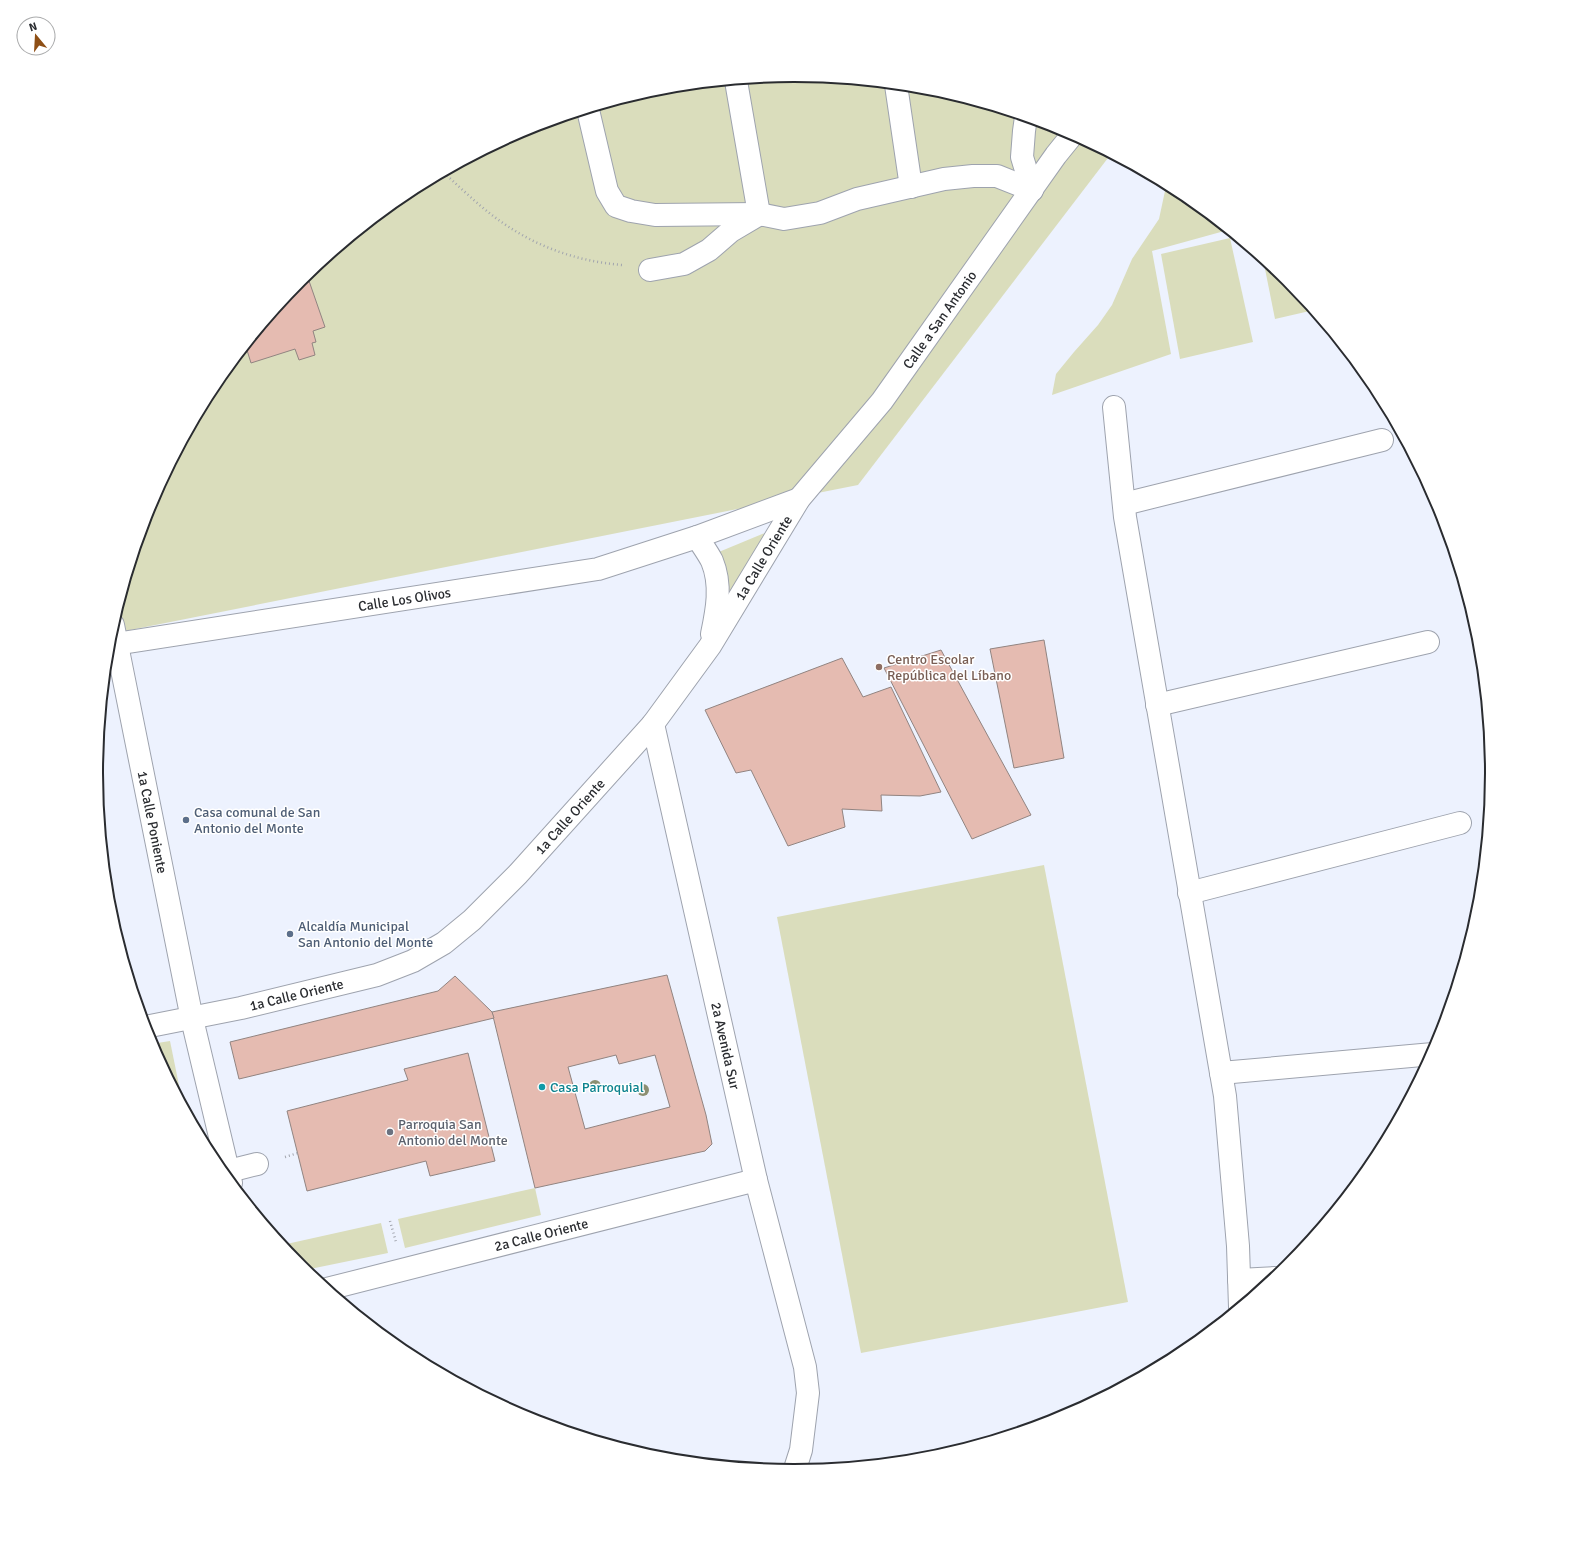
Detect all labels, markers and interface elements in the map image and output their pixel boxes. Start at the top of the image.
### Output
north arrow [16,16,56,56]
text: N [27,20,39,34]
street label: Calle a San Antonio [899,267,981,372]
street label: 1a Calle Oriente [732,513,796,604]
street label: Calle Los Olivos [357,584,452,615]
place label: Centro Escolar República del Líbano [887,651,1011,684]
marker: Centro Escolar República del Líbano [874,662,884,672]
street label: 1a Calle Poniente [133,770,171,875]
street label: 1a Calle Oriente [532,775,609,858]
place label: Casa comunal de San Antonio del Monte [194,804,320,837]
marker: Casa comunal de San Antonio del Monte [181,815,191,825]
place label: Alcaldía Municipal San Antonio del Monte [298,918,433,951]
marker: Alcaldía Municipal San Antonio del Monte [285,929,295,939]
street label: 1a Calle Oriente [248,975,345,1015]
street label: 2a Avenida Sur [707,1001,743,1092]
place label: Casa Parroquial [550,1079,644,1096]
marker: Casa Parroquial [537,1082,547,1092]
place label: Parroquia San Antonio del Monte [398,1116,508,1149]
marker: Parroquia San Antonio del Monte [385,1127,395,1137]
street label: 2a Calle Oriente [493,1215,590,1255]

